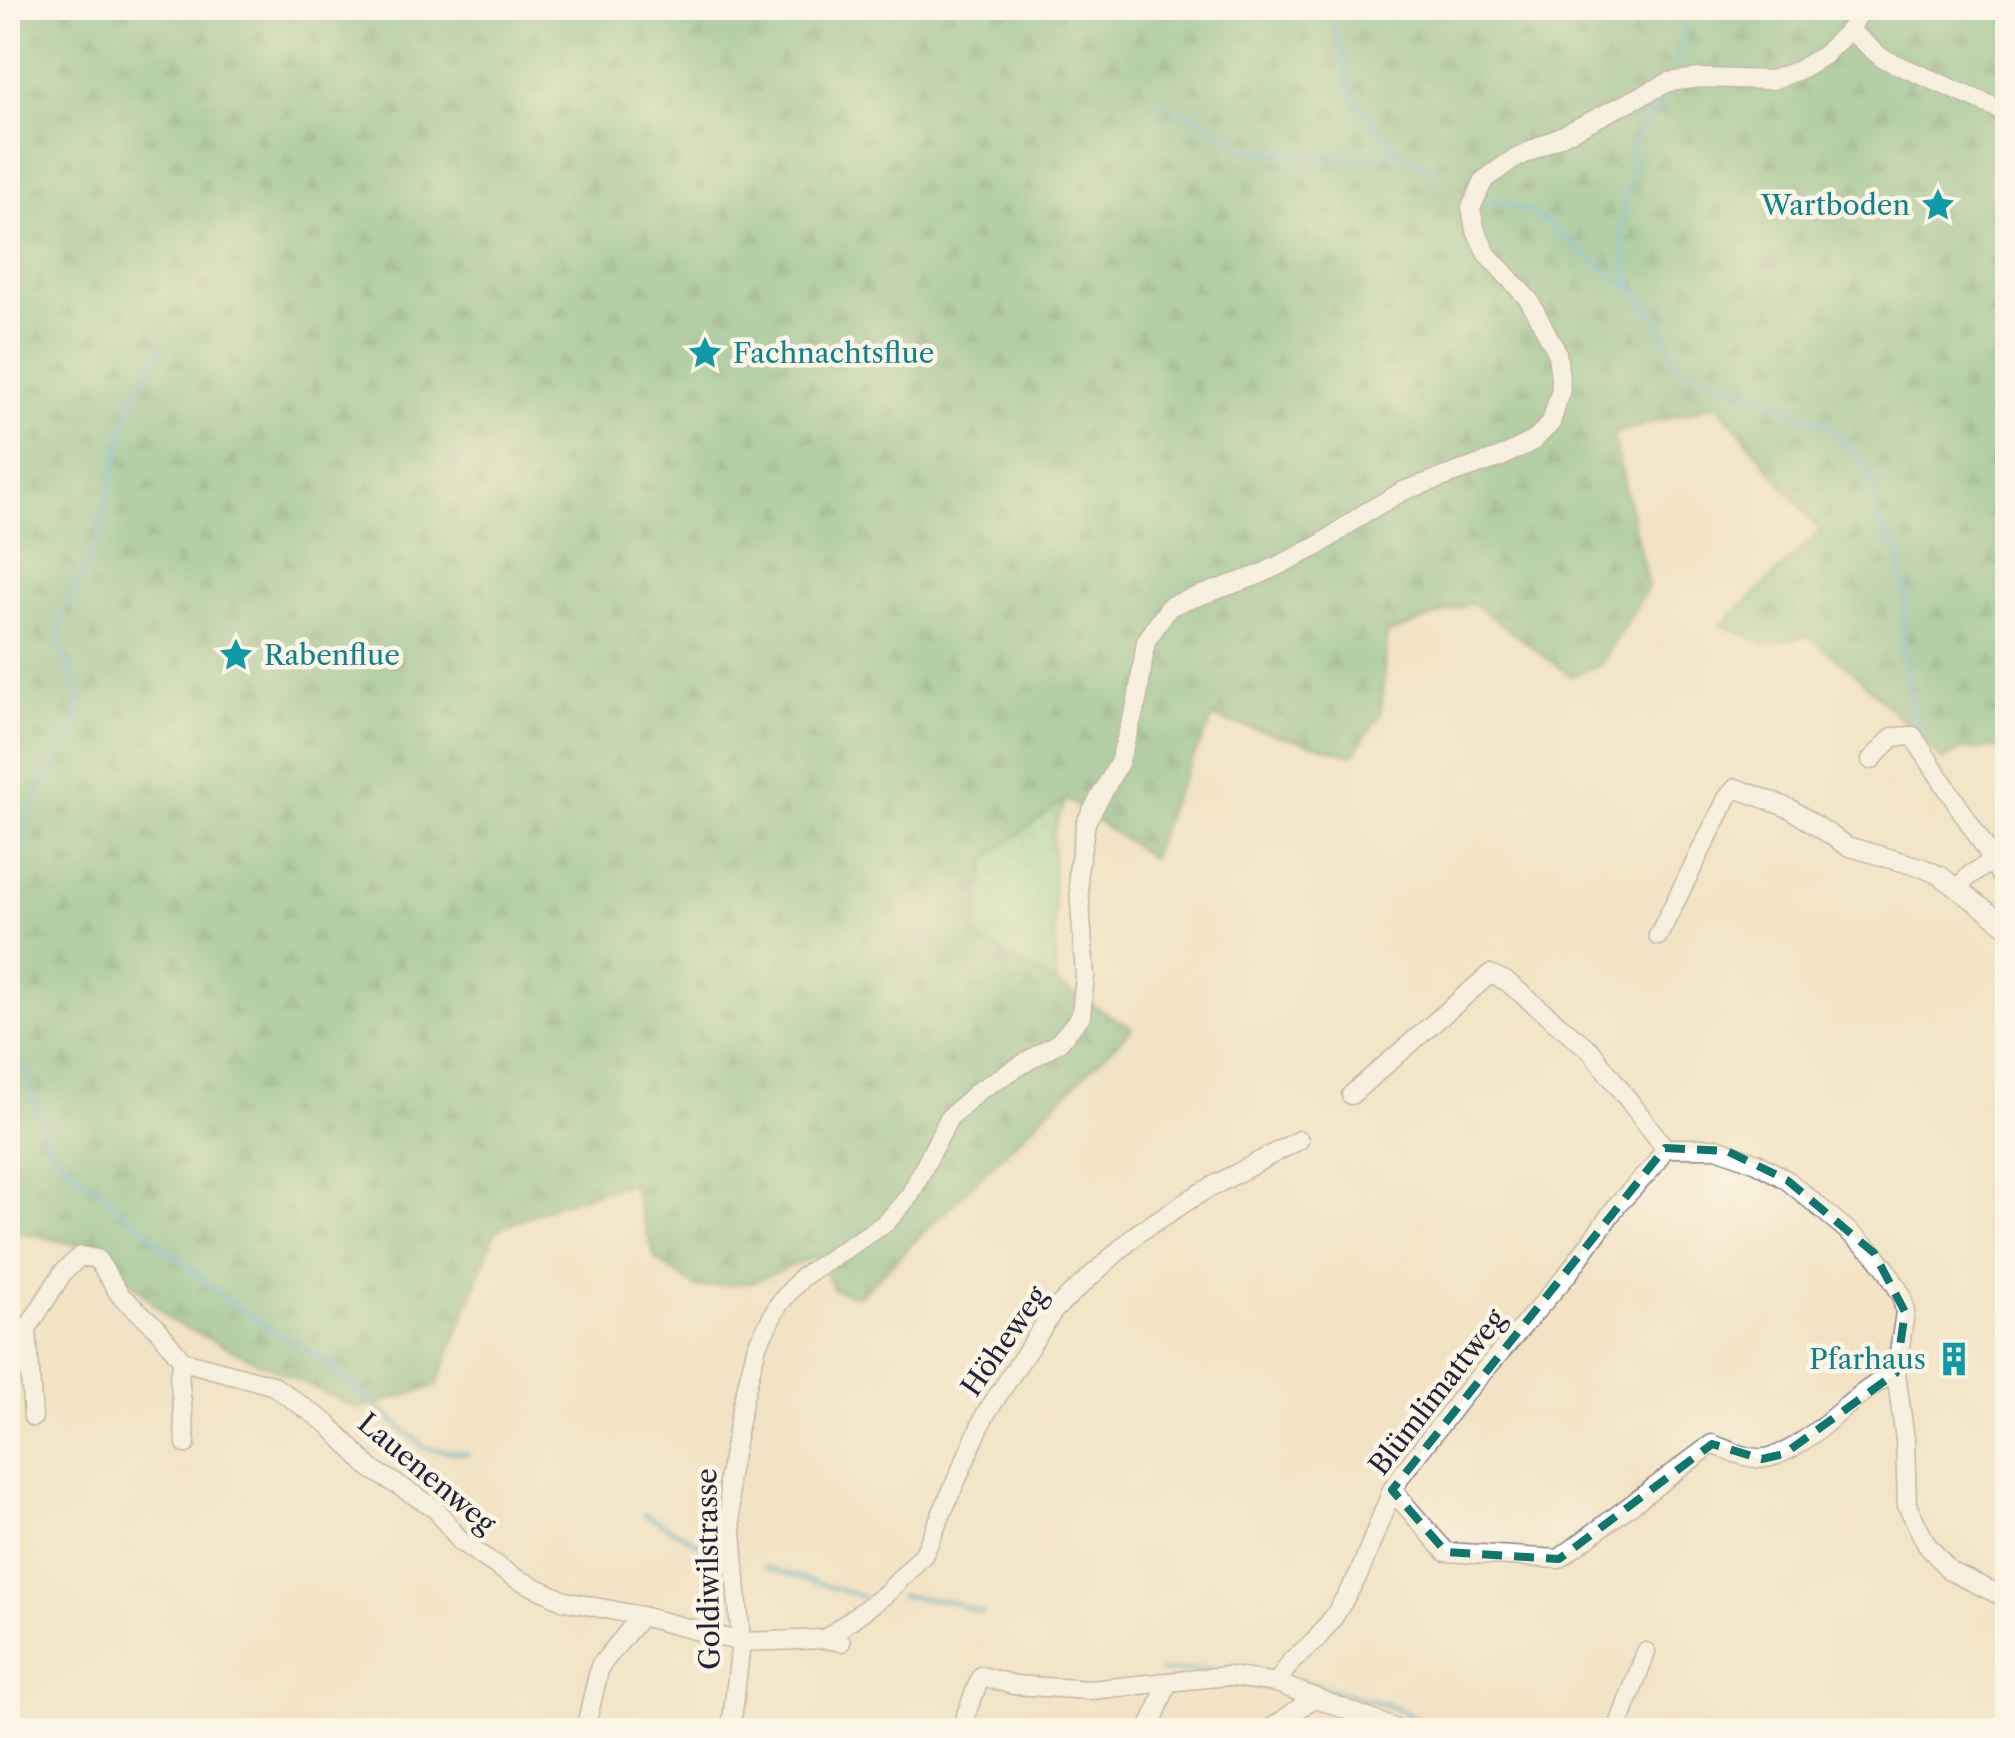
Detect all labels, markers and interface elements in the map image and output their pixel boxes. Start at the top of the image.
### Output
place icon: Wartboden [1919,186,1957,224]
place label: Wartboden [1760,188,1910,222]
place icon: Fachnachtsflue [686,334,724,372]
place label: Fachnachtsflue [733,336,934,370]
place icon: Rabenflue [217,636,255,674]
place label: Rabenflue [264,638,400,672]
street label: Höheweg [954,1279,1054,1402]
street label: Blümlimattweg [1362,1302,1512,1482]
building icon: Pfarhaus [1935,1340,1973,1378]
place label: Pfarhaus [1809,1342,1926,1376]
street label: Lauenenweg [351,1406,503,1540]
street label: Goldiwilstrasse [689,1468,727,1670]

